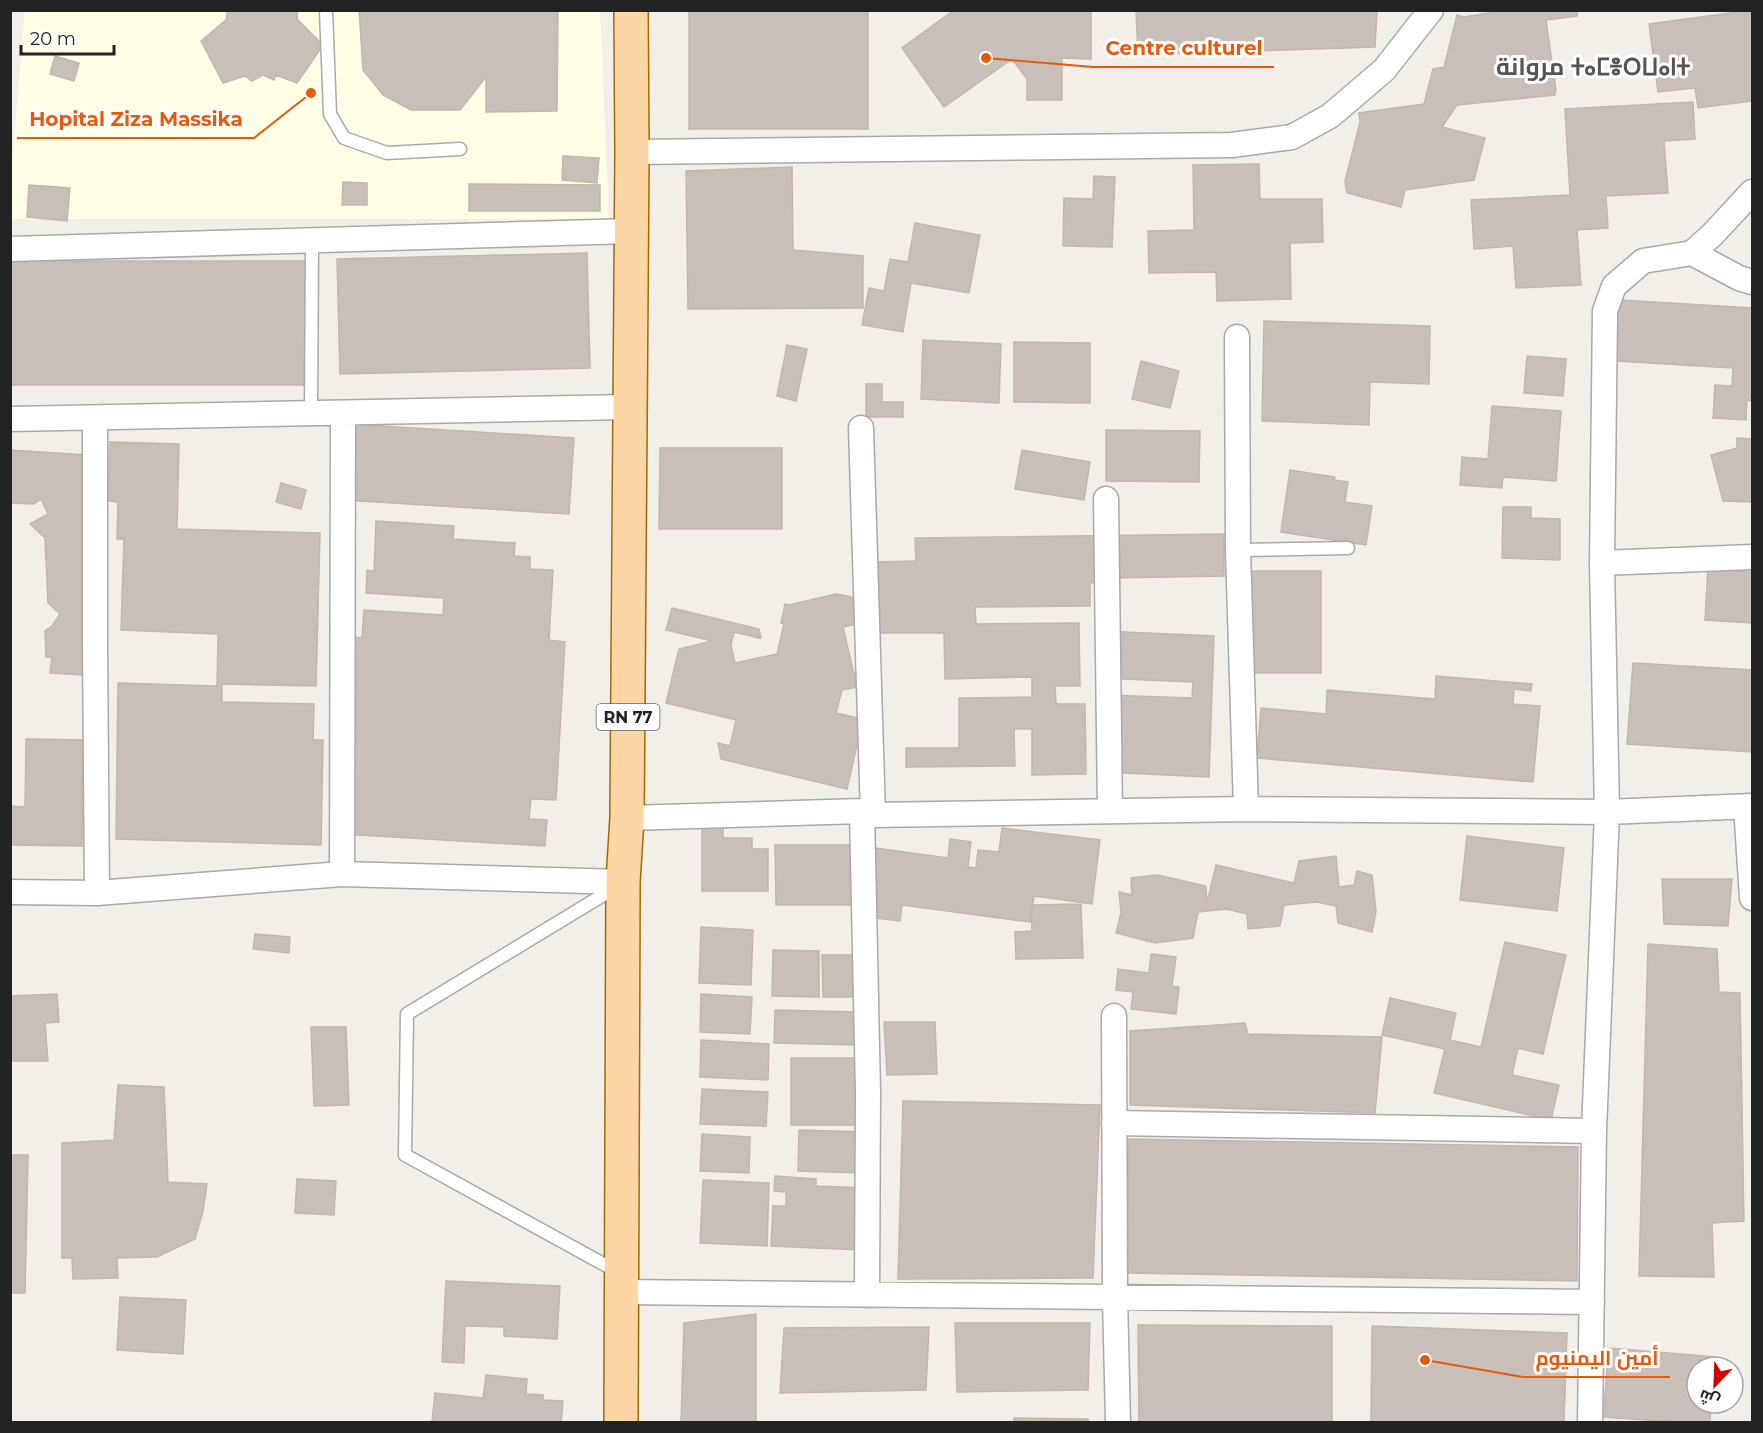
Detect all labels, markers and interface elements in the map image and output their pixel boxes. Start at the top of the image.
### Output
scale bar [21,18,114,56]
text: 20 m [30,28,76,50]
callout: Centre culturel [1093,29,1274,67]
text: Centre culturel [1105,36,1263,60]
district label: مروانة ⵜⴰⵎⴻⵔⵡⴰⵏⵜ [1496,52,1691,81]
callout: Hopital Ziza Massika [17,100,254,138]
text: Hopital Ziza Massika [29,107,243,131]
road number: RN 77 [596,704,660,730]
callout: أمين اليمنيوم [1523,1339,1670,1377]
text: أمين اليمنيوم [1536,1344,1658,1372]
north arrow [1685,1355,1745,1415]
text: ش [1696,1386,1722,1411]

